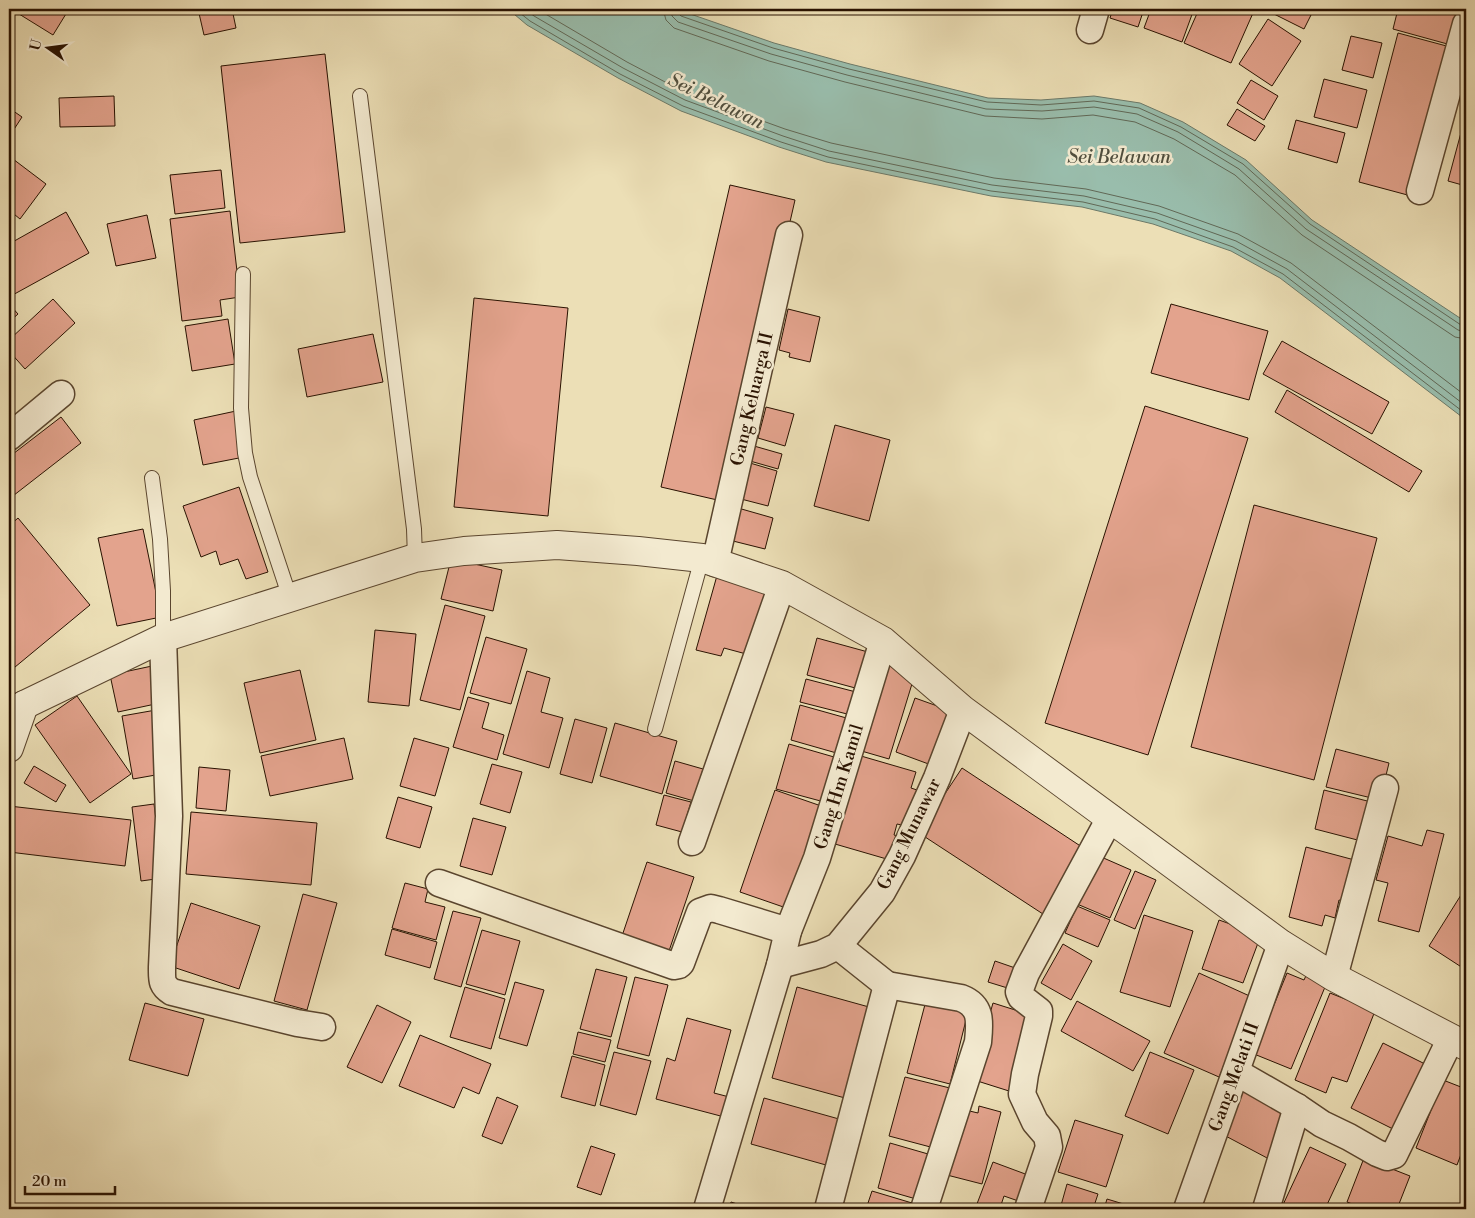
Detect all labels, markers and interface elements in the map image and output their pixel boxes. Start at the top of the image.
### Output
north arrow [22,22,72,72]
text: U [26,38,46,53]
water label: Sei Belawan [664,67,768,135]
water label: Sei Belawan [1067,145,1171,169]
street label: Gang Keluarga II [725,330,779,468]
street label: Gang Hm Kamil [809,721,869,853]
street label: Gang Munawar [872,774,946,894]
street label: Gang Melati II [1203,1019,1265,1135]
scale bar [25,1163,115,1195]
text: 20 m [32,1172,67,1191]

